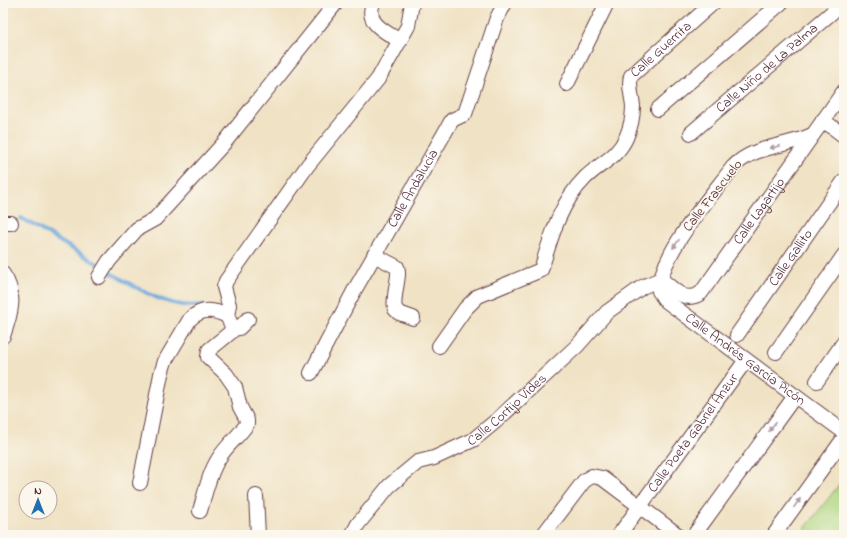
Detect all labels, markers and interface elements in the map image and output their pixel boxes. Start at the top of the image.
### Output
street label: Calle Guerrita [625,16,696,83]
street label: Calle Niño de La Palma [711,18,823,118]
one-way arrow [769,144,781,150]
street label: Calle Andalucía [382,145,444,231]
street label: Calle Frascuelo [678,155,748,237]
street label: Calle Lagartijo [728,173,790,249]
street label: Calle Gallito [763,225,818,291]
one-way arrow [672,239,680,249]
street label: Calle Andrés García Picón [681,308,810,411]
street label: Calle Cortijo Vides [464,368,552,452]
street label: Calle Poeta Gabriel Anzur [643,369,744,497]
one-way arrow [768,422,776,433]
north arrow [18,480,58,520]
text: N [34,483,42,499]
one-way arrow [793,498,801,509]

